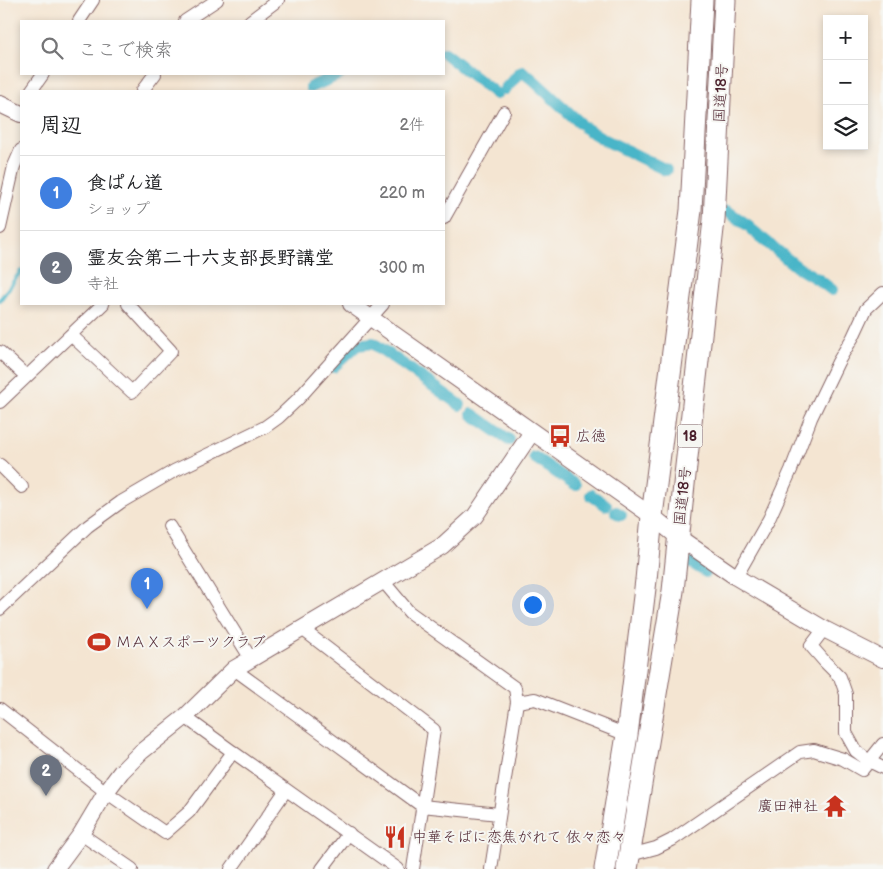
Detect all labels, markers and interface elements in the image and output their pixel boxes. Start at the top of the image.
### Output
map controls [823,15,868,150]
button: + [823,15,868,60]
search box [20,20,445,75]
icon: search [38,34,66,62]
text: ここで検索 [78,39,173,62]
button: − [823,60,868,105]
street label: 国道18号 [710,63,732,123]
button: layers [823,105,868,150]
text: 周辺 [40,113,82,138]
text: 2件 [400,116,425,135]
text: 食ぱん道 [87,172,163,195]
text: 1 [53,184,59,203]
text: 220 m [379,184,425,203]
text: ショップ [87,200,150,219]
text: 霊友会第二十六支部長野講堂 [87,247,334,270]
text: 2 [51,259,61,278]
text: 300 m [379,259,425,278]
text: 寺社 [87,275,119,294]
bus stop icon: 広徳 [547,423,573,449]
road number: 18 [678,424,702,448]
place label: 広徳 [576,427,606,446]
street label: 国道18号 [670,465,696,527]
pin: 1 [131,568,163,609]
your location [520,592,546,618]
sports icon: ＭＡＸスポーツクラブ [86,629,112,655]
place label: ＭＡＸスポーツクラブ [116,633,266,652]
pin: 2 [30,755,62,796]
temple icon: 廣田神社 [822,793,848,819]
place label: 廣田神社 [758,797,818,816]
restaurant icon: 中華そばに恋焦がれて 依々恋々 [382,824,408,850]
place label: 中華そばに恋焦がれて 依々恋々 [412,828,626,847]

